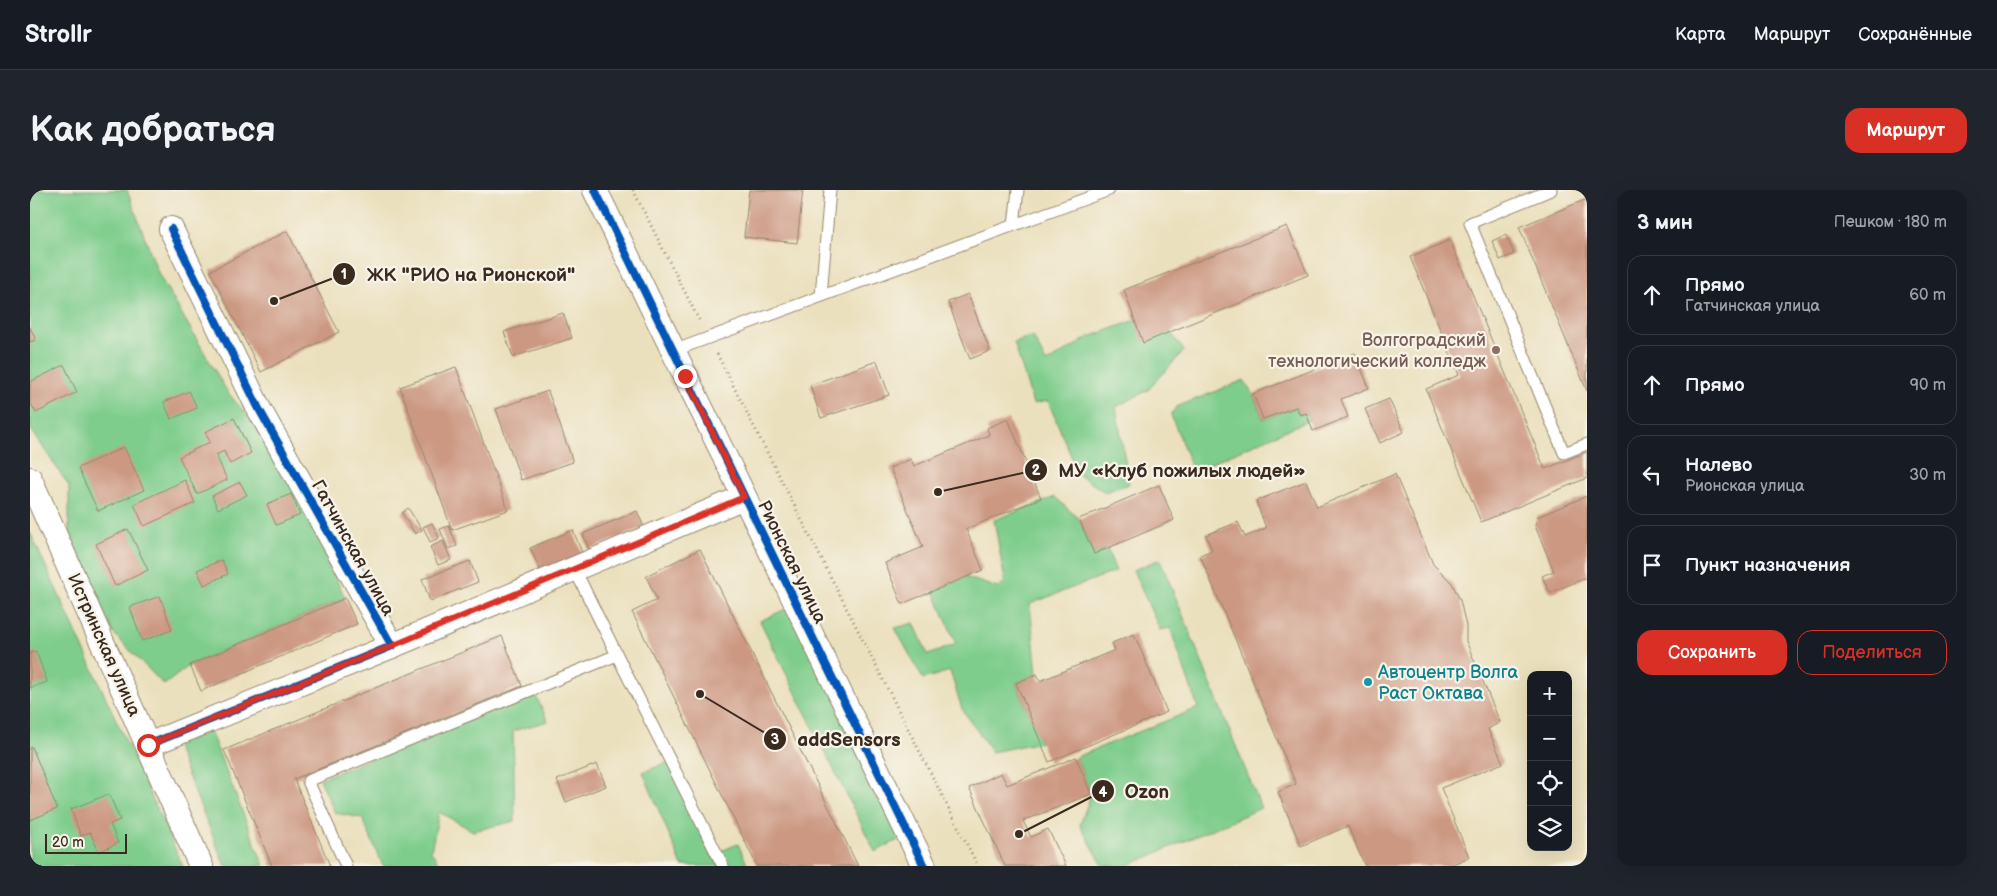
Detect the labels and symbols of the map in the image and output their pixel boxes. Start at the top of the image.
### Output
callout: ЖК "РИО на Рионской" [331,257,585,291]
text: ЖК "РИО на Рионской" [367,264,575,287]
text: 1 [341,265,347,284]
place label: Волгоградский технологический колледж [1268,330,1486,372]
marker: Волгоградский технологический колледж [1490,344,1502,356]
route end [674,365,697,388]
callout: МУ «Клуб пожилых людей» [1024,453,1316,487]
text: МУ «Клуб пожилых людей» [1058,460,1306,483]
text: 2 [1032,461,1041,480]
street label: Гатчинская улица [307,476,399,620]
street label: Рионская улица [753,497,831,627]
street label: Истринская улица [63,570,145,720]
place label: Автоцентр Волга Раст Октава [1377,662,1518,704]
marker: Автоцентр Волга Раст Октава [1362,676,1374,688]
callout: addSensors [763,722,911,756]
text: addSensors [797,729,901,752]
text: 3 [771,730,780,749]
route start [137,734,160,757]
callout: Ozon [1090,774,1179,808]
text: Ozon [1125,781,1169,804]
text: 4 [1099,783,1108,802]
scale bar [45,831,128,854]

